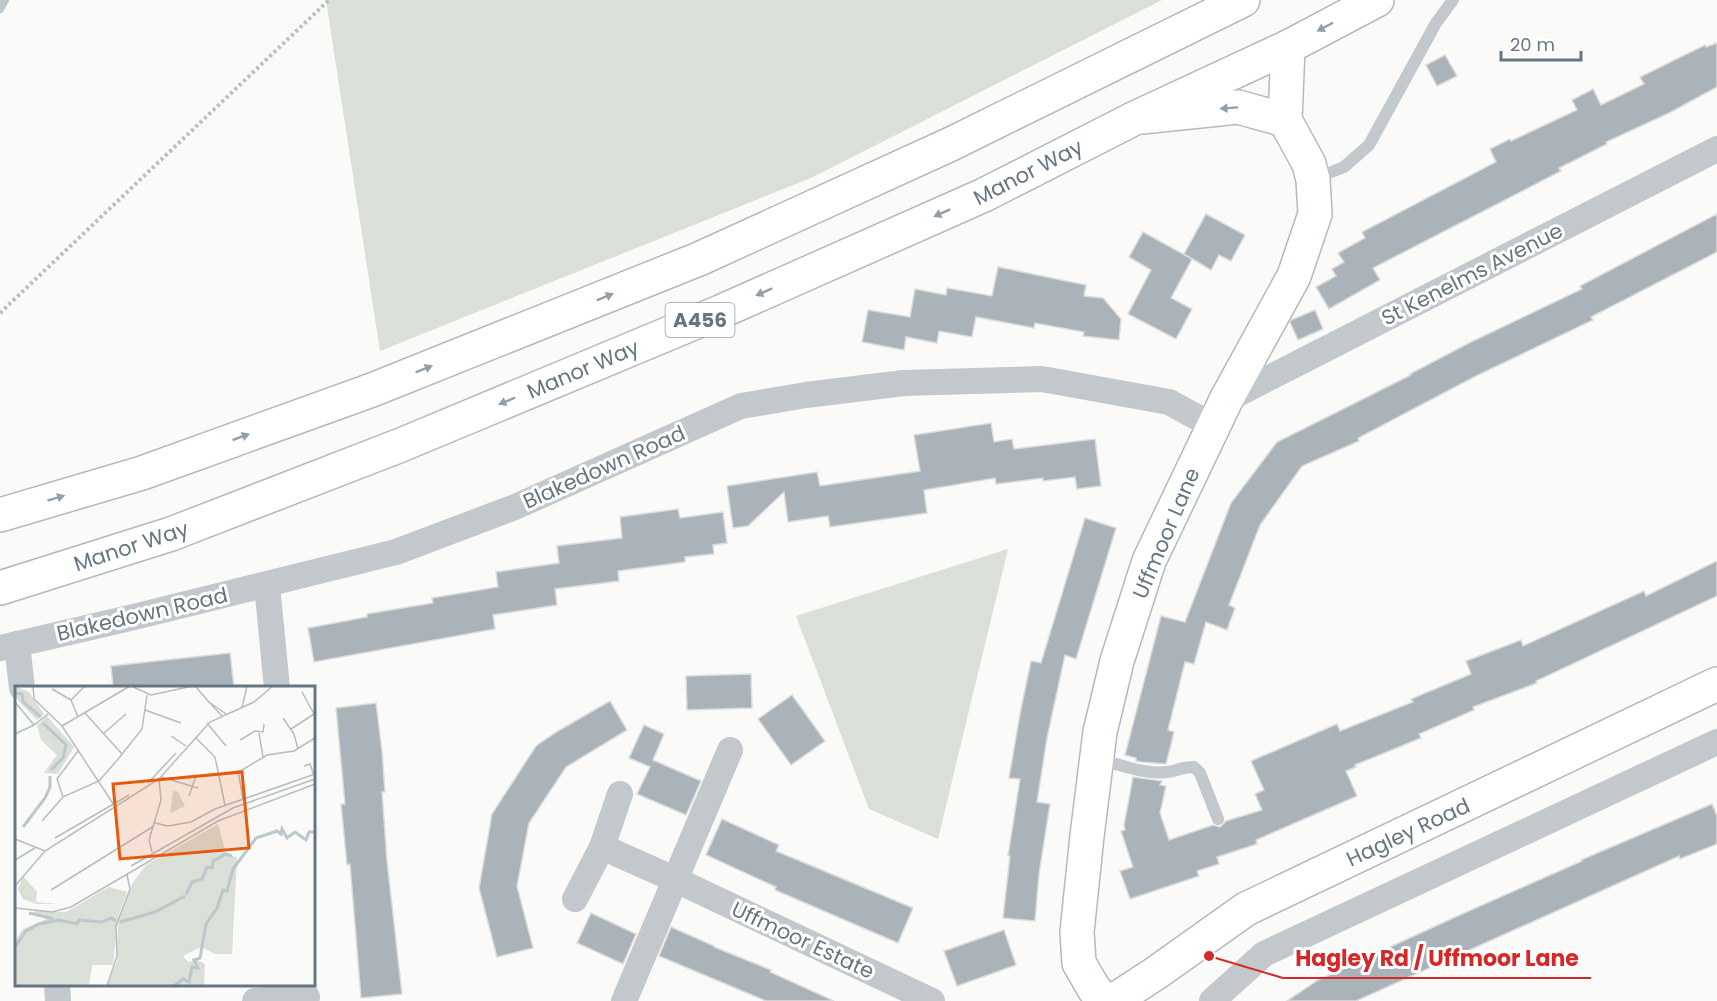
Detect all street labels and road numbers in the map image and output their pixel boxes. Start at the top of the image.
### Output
street label: Manor Way [968,132,1088,212]
street label: St Kenelms Avenue [1376,216,1568,332]
road number: A456 [666,303,734,337]
street label: Manor Way [523,332,644,406]
street label: Blakedown Road [518,418,690,516]
street label: Uffmoor Lane [1125,463,1207,603]
street label: Manor Way [70,514,192,578]
street label: Blakedown Road [54,580,230,648]
street label: Hagley Road [1342,791,1474,873]
street label: Uffmoor Estate [727,894,879,986]

